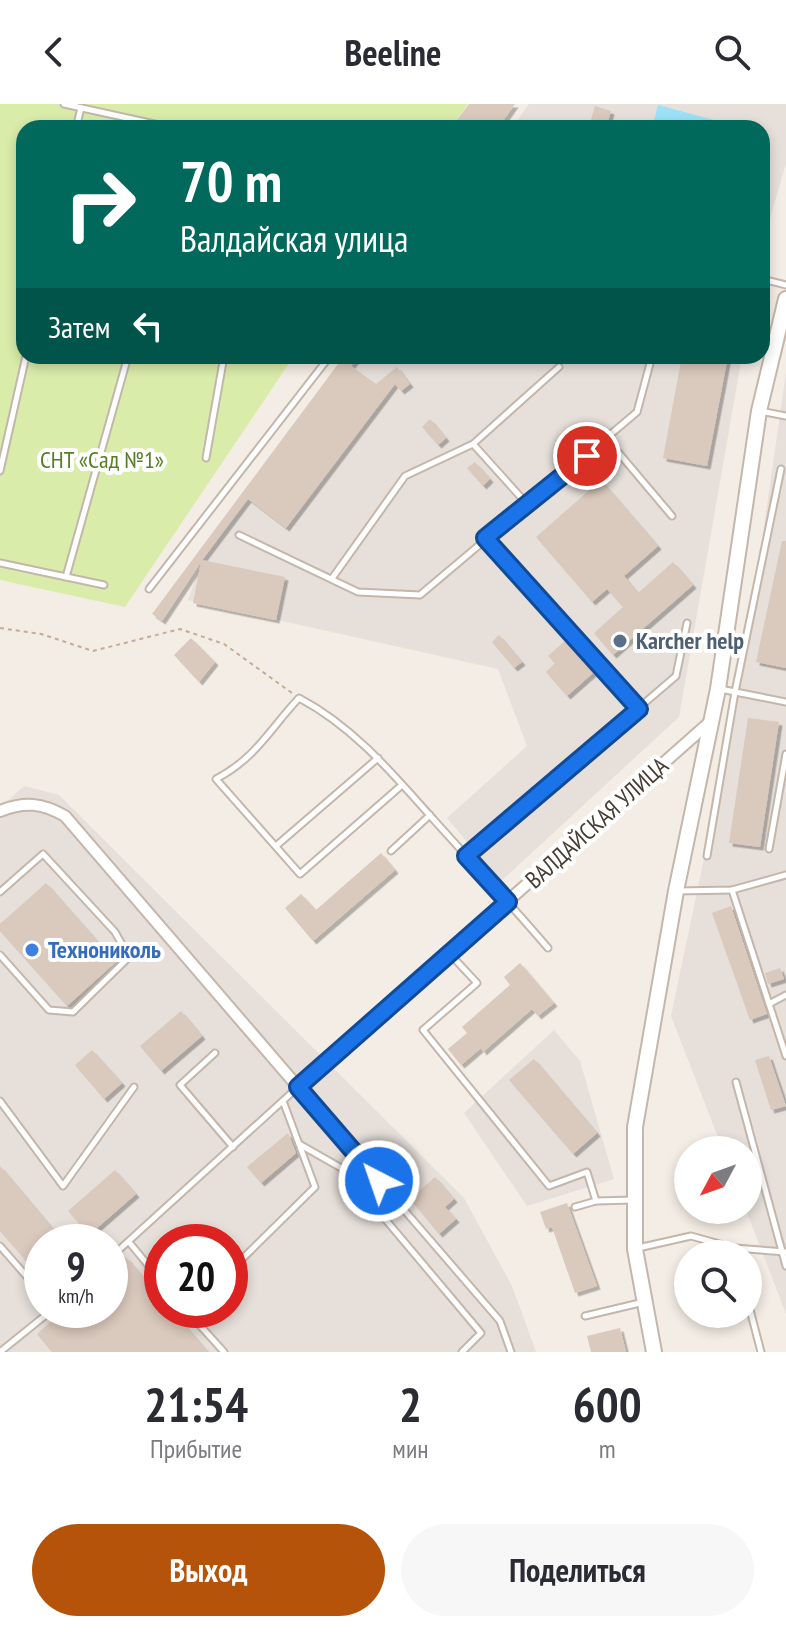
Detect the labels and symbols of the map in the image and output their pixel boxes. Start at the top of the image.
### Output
pin [553,422,621,490]
park label: СНТ «Сад №1» [40,444,164,475]
place label: Karcher help [636,625,744,656]
marker: Karcher help [611,632,629,650]
street label: ВАЛДАЙСКАЯ УЛИЦА [519,750,675,895]
place label: Технониколь [48,934,161,965]
marker: Технониколь [23,941,41,959]
north arrow [674,1136,762,1224]
position arrow [337,1139,421,1223]
speed limit sign: 20 [144,1224,248,1328]

